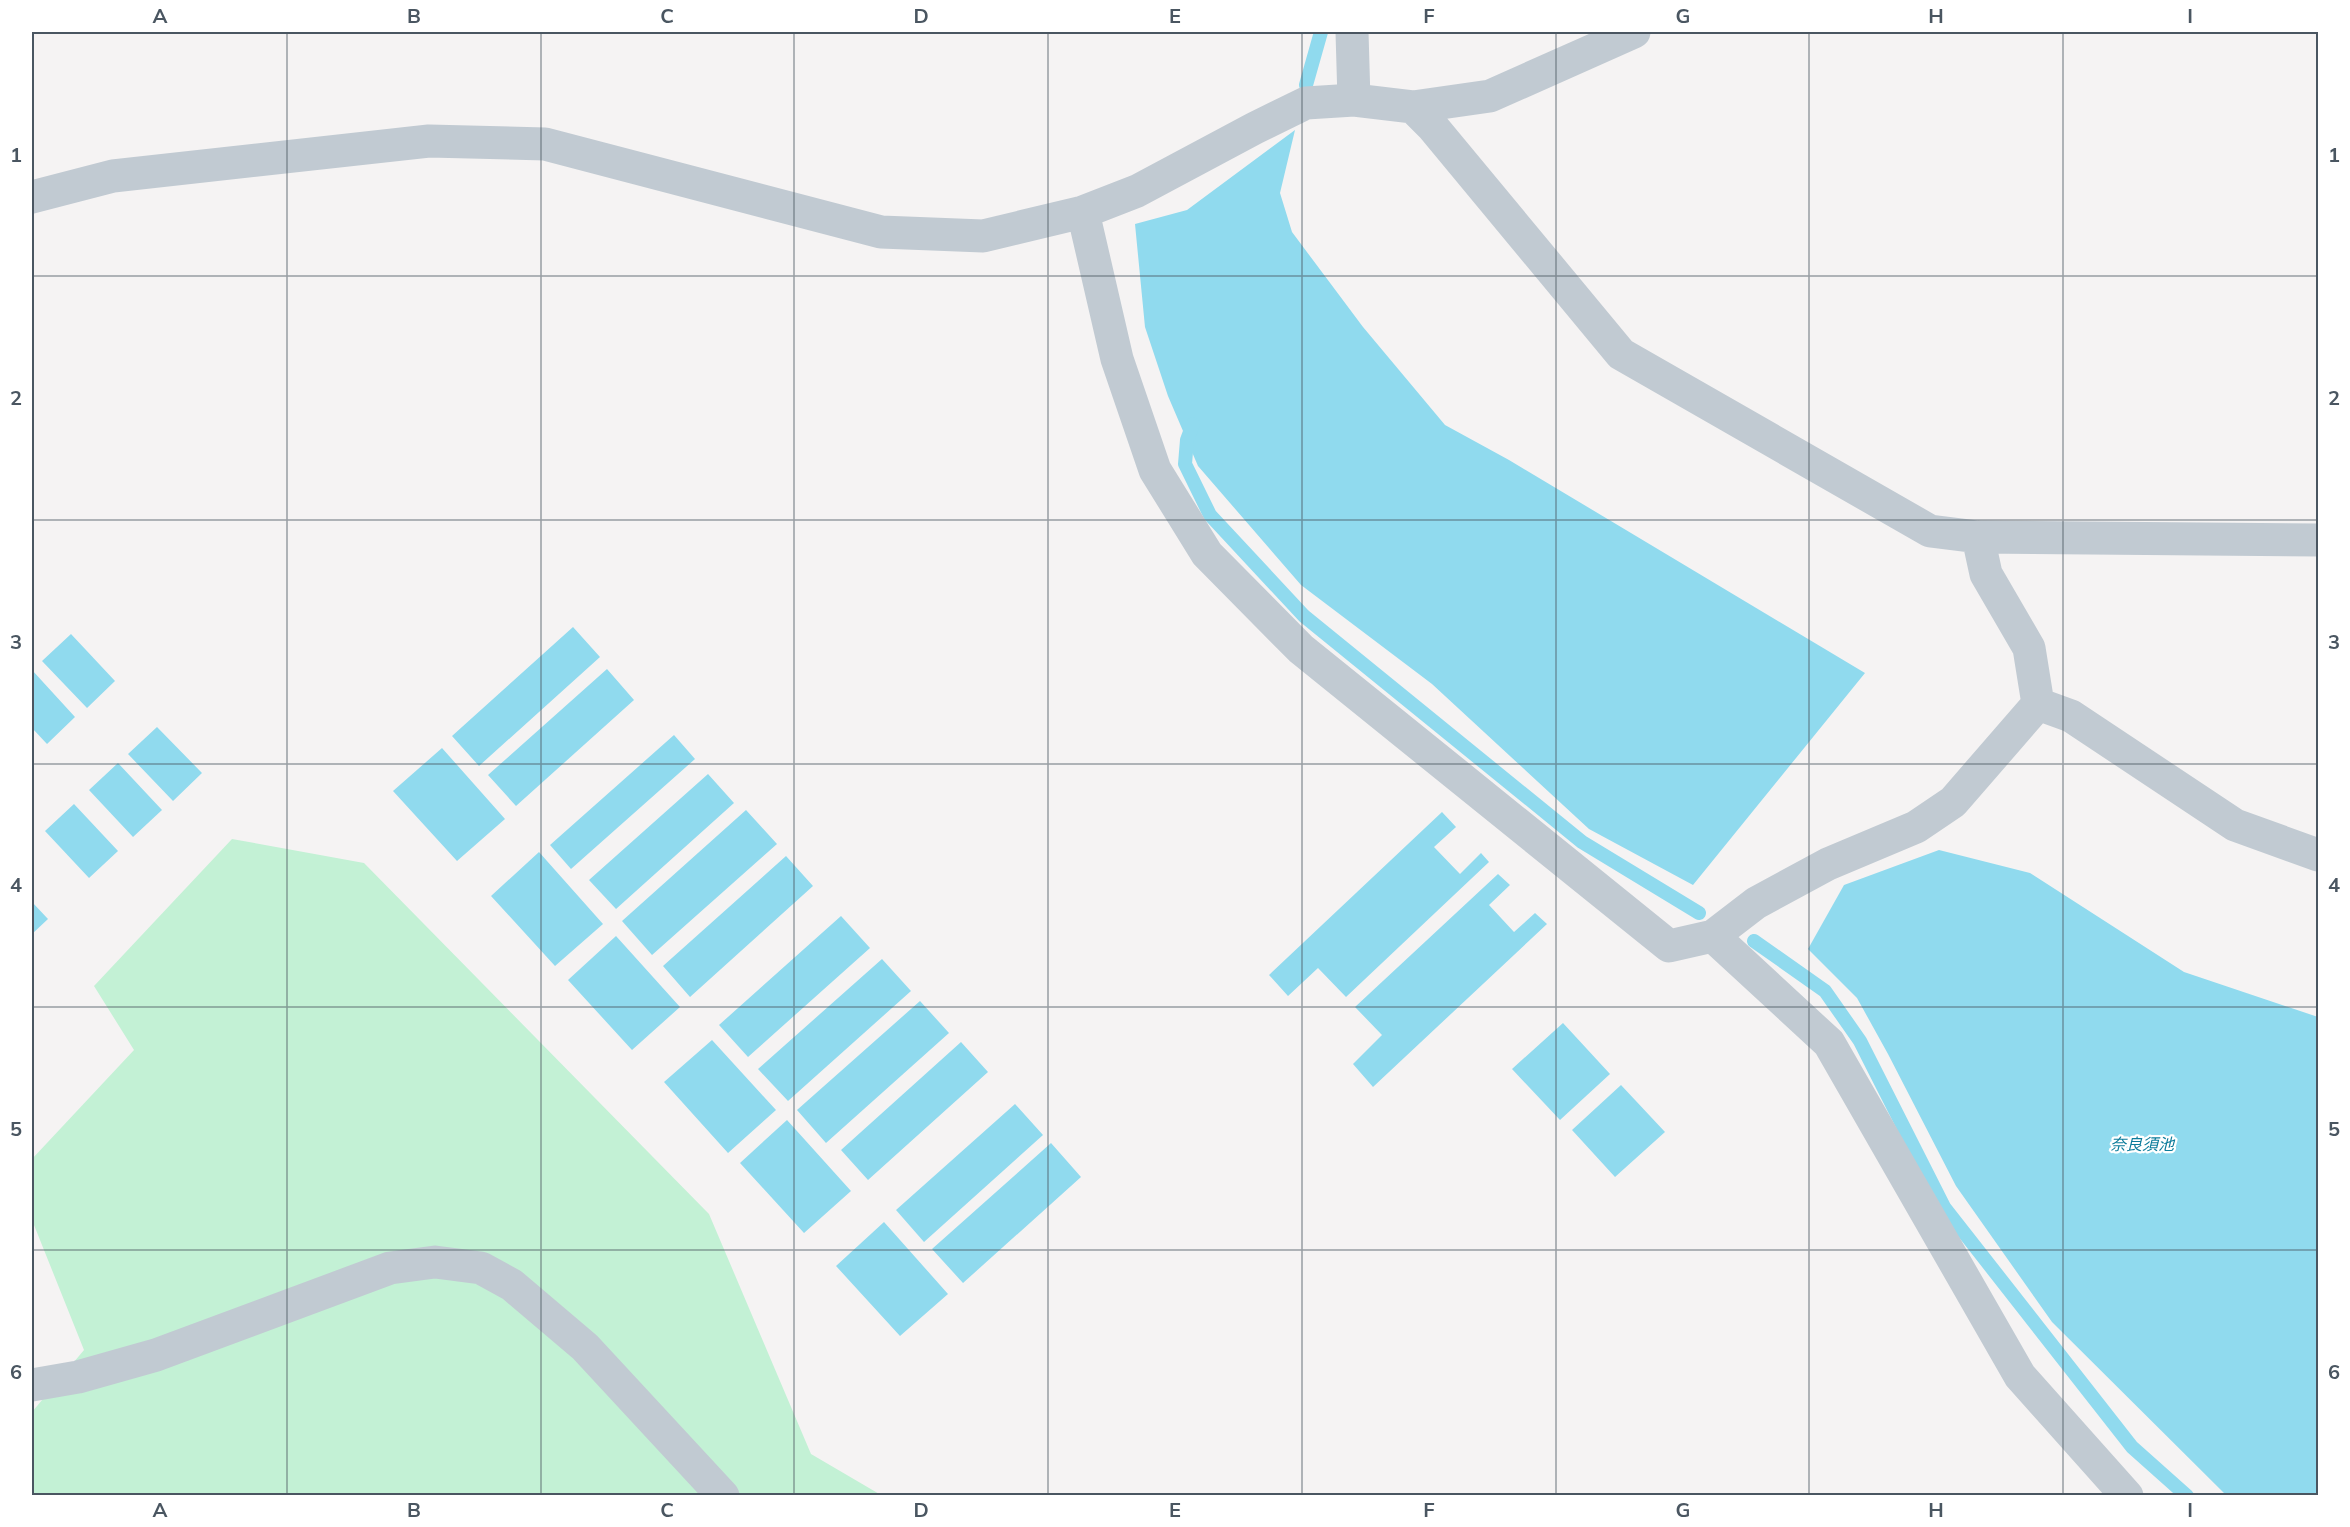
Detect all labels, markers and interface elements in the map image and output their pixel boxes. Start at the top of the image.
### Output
text: A [153,3,168,28]
text: B [407,3,421,28]
text: C [660,3,674,28]
text: D [913,3,929,28]
text: E [1169,3,1181,28]
text: F [1423,3,1435,28]
text: G [1676,3,1690,28]
text: H [1928,3,1944,28]
text: I [2187,3,2193,28]
text: 1 [10,142,22,167]
text: 1 [2328,142,2340,167]
text: 2 [10,385,22,410]
text: 2 [2328,385,2340,410]
text: 3 [10,629,22,654]
text: 3 [2328,629,2340,654]
text: 4 [10,872,22,897]
text: 4 [2328,872,2340,897]
text: 5 [10,1116,22,1141]
text: 5 [2328,1116,2340,1141]
water label: 奈良須池 [2110,1134,2176,1154]
text: 6 [10,1359,22,1384]
text: 6 [2328,1359,2340,1384]
text: A [153,1497,168,1522]
text: B [407,1497,421,1522]
text: C [660,1497,674,1522]
text: D [913,1497,929,1522]
text: E [1169,1497,1181,1522]
text: F [1423,1497,1435,1522]
text: G [1676,1497,1690,1522]
text: H [1928,1497,1944,1522]
text: I [2187,1497,2193,1522]

